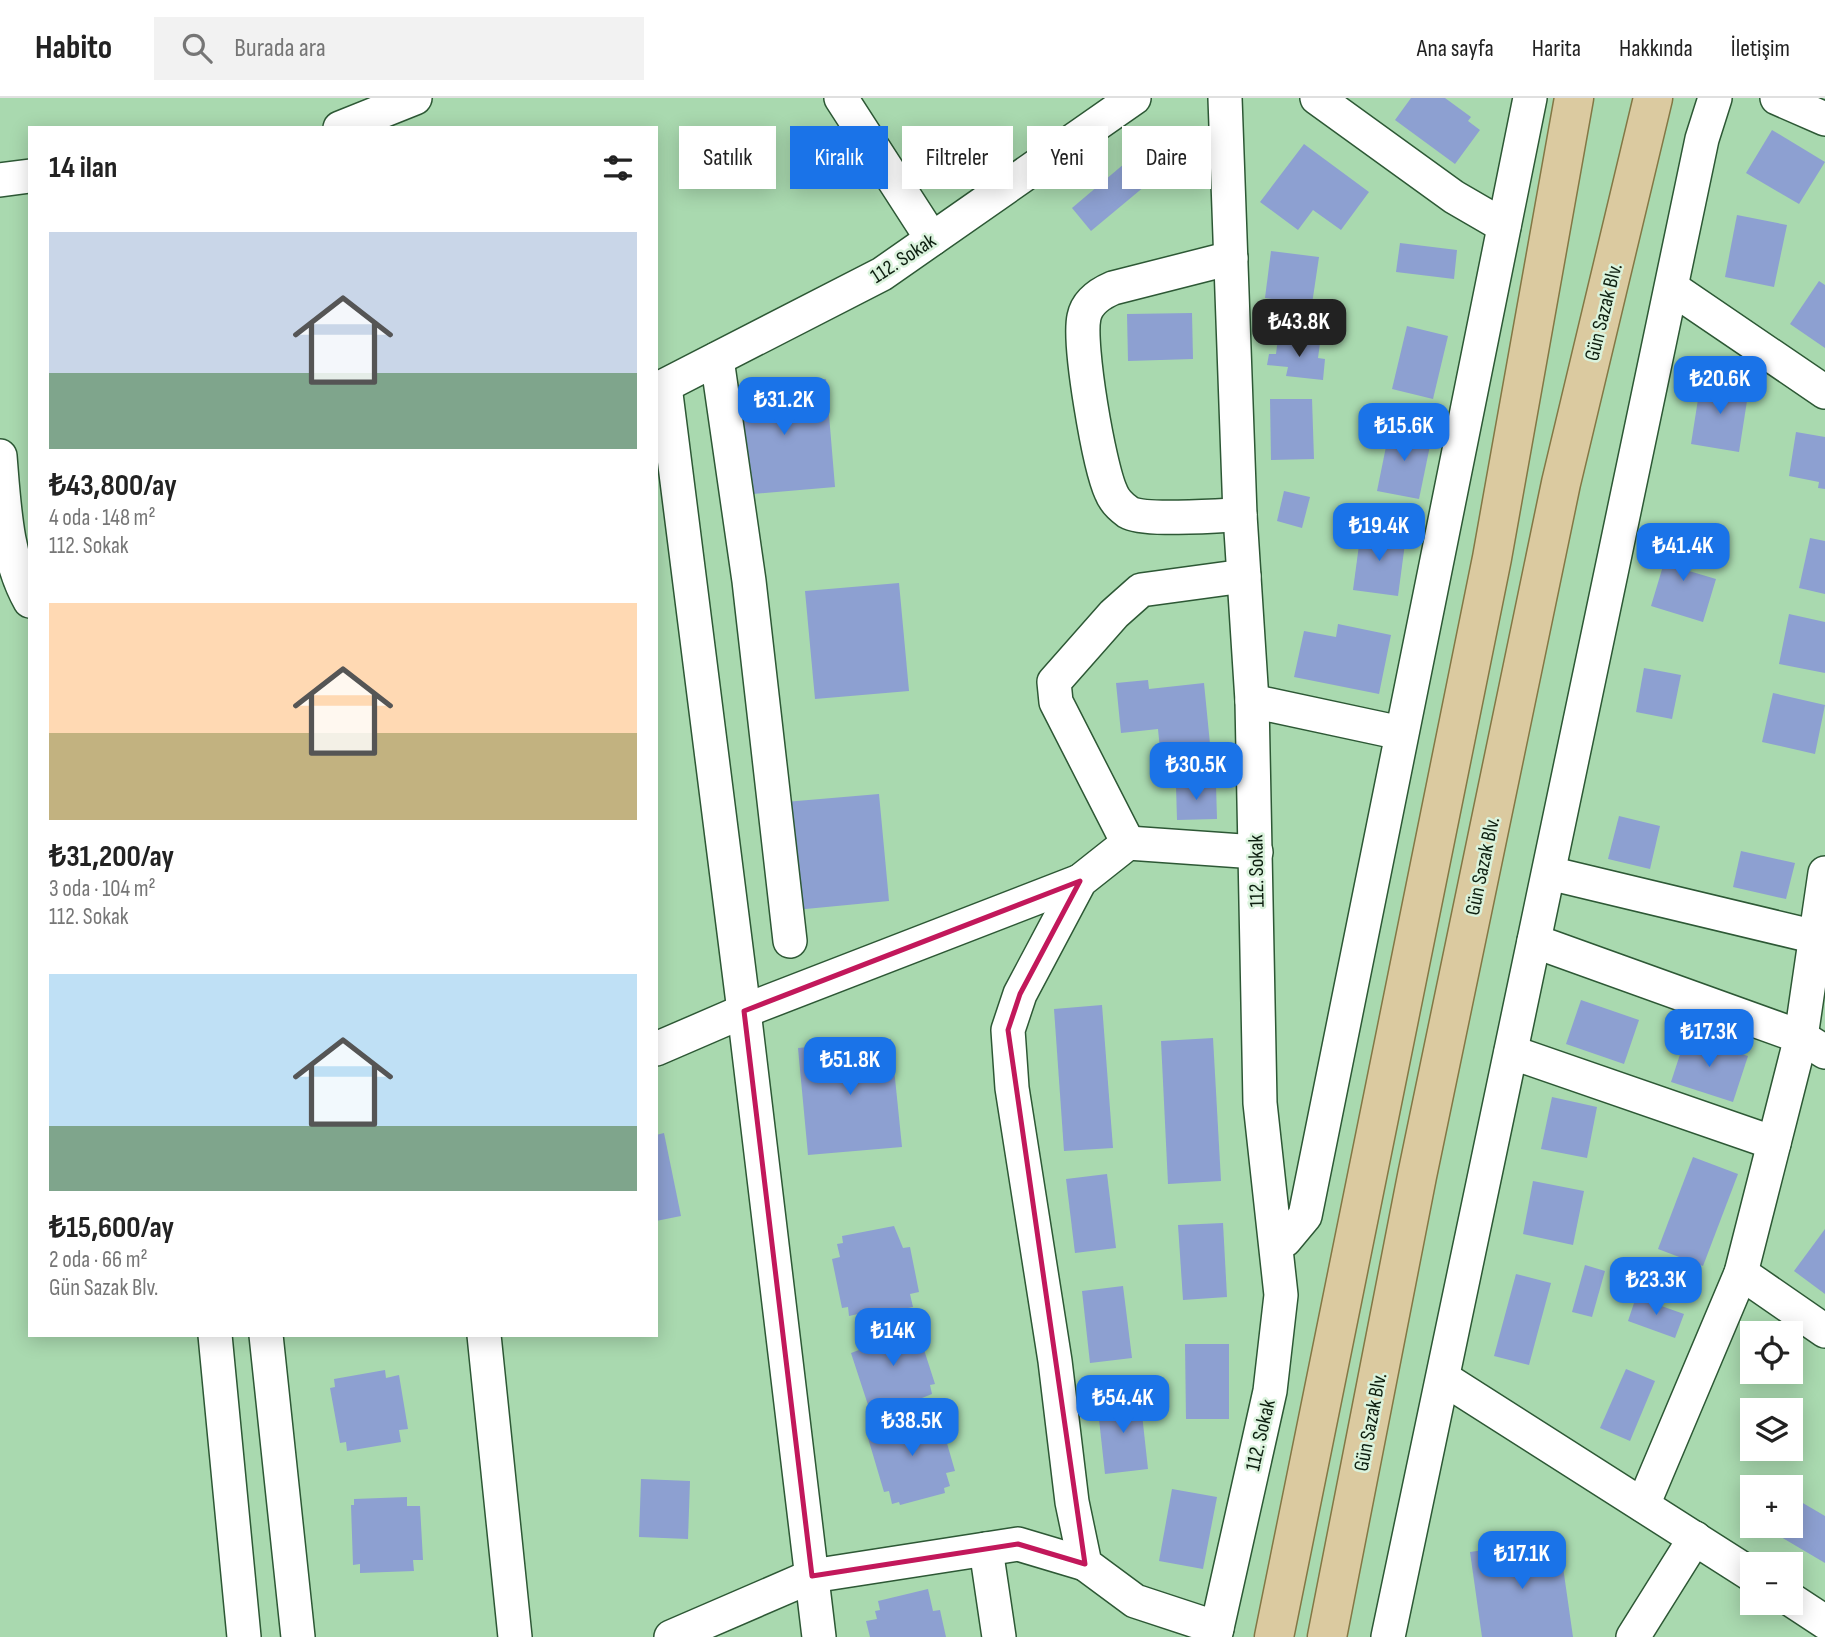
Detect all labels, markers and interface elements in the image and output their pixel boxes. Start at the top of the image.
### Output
search box [154,17,644,80]
text: Habito [35,28,112,68]
icon: search [178,29,216,67]
text: Burada ara [234,33,326,64]
text: Ana sayfa [1417,34,1494,63]
text: Harita [1532,34,1581,63]
text: Hakkında [1619,34,1693,63]
text: İletişim [1731,34,1790,63]
chip: Satılık [679,126,776,189]
chip: Kiralık [790,126,888,189]
chip: Filtreler [902,126,1013,189]
chip: Yeni [1027,126,1108,189]
chip: Daire [1122,126,1211,189]
icon: filters [599,149,637,187]
text: 14 ilan [49,150,117,186]
street label: 112. Sokak [866,228,941,289]
street label: Gün Sazak Blv. [1579,261,1628,364]
icon: home [280,277,406,403]
pin: ₺43.8K [1242,300,1356,359]
text: ₺43.8K [1268,308,1330,336]
pin: ₺20.6K [1663,356,1777,416]
text: ₺20.6K [1690,365,1750,393]
pin: ₺31.2K [727,378,841,437]
text: ₺31.2K [754,386,814,414]
pin: ₺15.6K [1347,404,1461,463]
text: ₺15.6K [1374,412,1434,440]
text: ₺43,800/ay [49,468,177,504]
text: 4 oda · 148 m² [49,504,156,532]
pin: ₺19.4K [1322,504,1436,563]
text: ₺19.4K [1349,512,1409,540]
pin: ₺41.4K [1626,524,1740,583]
text: 112. Sokak [49,532,129,560]
text: ₺41.4K [1653,532,1713,560]
icon: home [280,648,406,774]
pin: ₺30.5K [1139,742,1253,802]
text: ₺30.5K [1166,751,1226,779]
street label: Gün Sazak Blv. [1460,815,1505,918]
street label: 112. Sokak [1243,834,1270,908]
text: ₺31,200/ay [49,839,174,875]
text: 3 oda · 104 m² [49,875,156,903]
text: 112. Sokak [49,903,129,931]
pin: ₺17.3K [1652,1010,1766,1069]
text: ₺17.3K [1681,1018,1737,1046]
icon: home [280,1019,406,1145]
pin: ₺51.8K [793,1038,907,1097]
text: ₺51.8K [820,1046,880,1074]
text: ₺15,600/ay [49,1210,174,1246]
text: 2 oda · 66 m² [49,1246,148,1274]
pin: ₺23.3K [1599,1258,1713,1317]
text: ₺23.3K [1626,1266,1686,1294]
text: Gün Sazak Blv. [49,1274,158,1302]
pin: ₺14K [852,1308,934,1368]
text: ₺14K [871,1317,915,1345]
map controls [1740,1321,1803,1615]
button: locate [1740,1321,1803,1384]
street label: Gün Sazak Blv. [1349,1371,1392,1473]
pin: ₺54.4K [1066,1376,1180,1435]
text: ₺54.4K [1092,1384,1154,1412]
street label: 112. Sokak [1240,1397,1281,1473]
pin: ₺38.5K [855,1398,969,1458]
button: layers [1740,1398,1803,1461]
text: ₺38.5K [882,1407,942,1435]
button: + [1740,1475,1803,1538]
pin: ₺17.1K [1465,1532,1579,1591]
text: ₺17.1K [1494,1540,1550,1568]
button: − [1740,1552,1803,1615]

